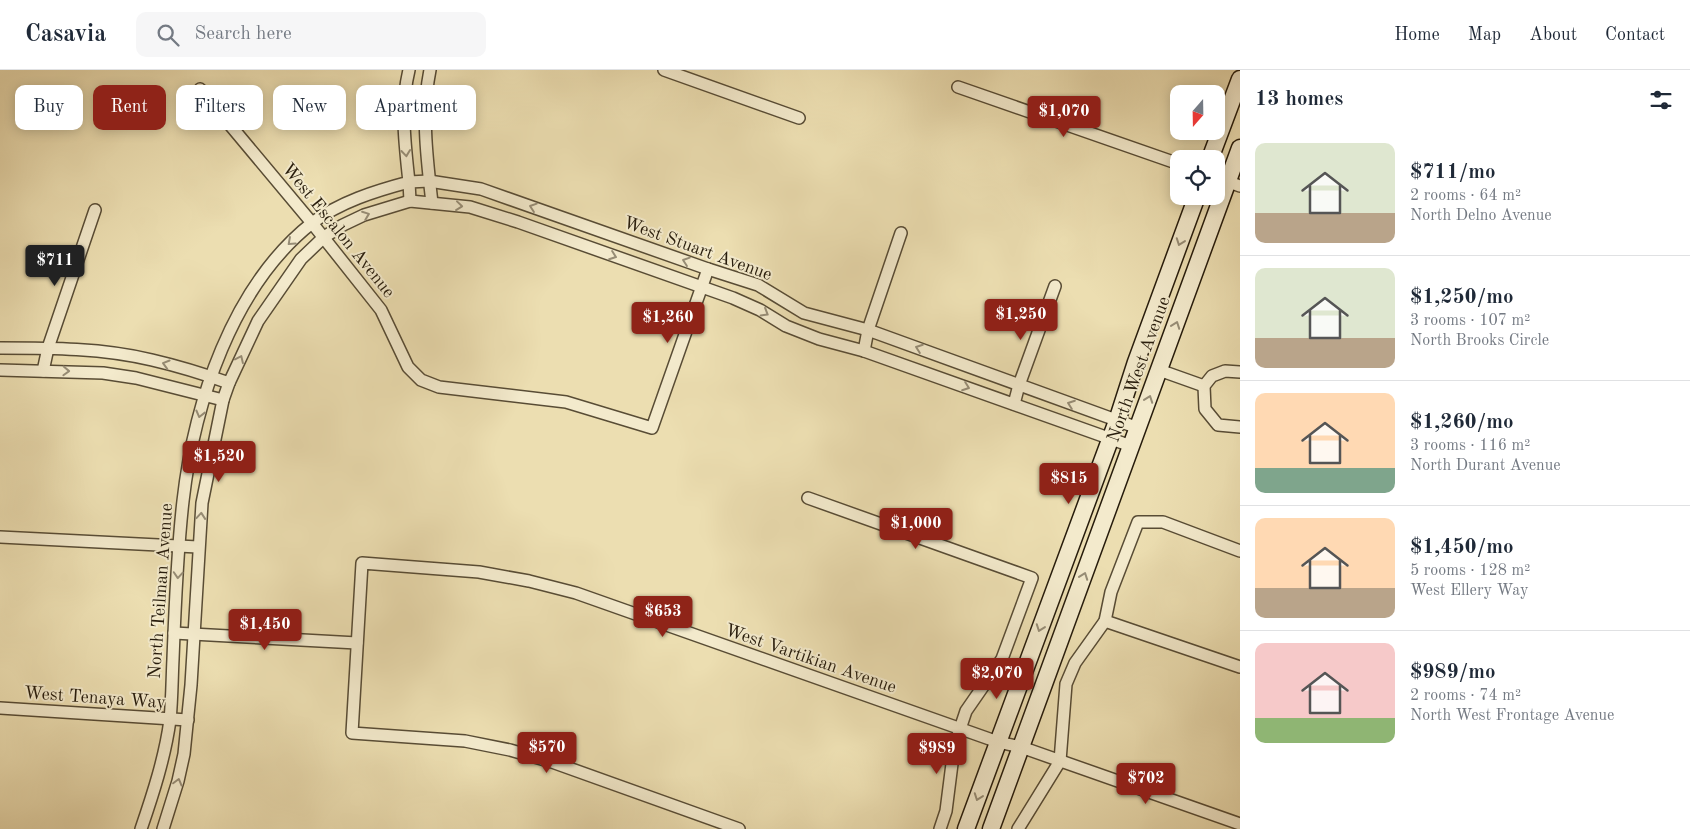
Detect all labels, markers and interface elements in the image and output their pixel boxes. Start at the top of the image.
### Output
search box [136,12,486,57]
icon: search [154,21,182,49]
text: Casavia [25,23,106,47]
text: Search here [194,25,292,44]
text: Home [1394,26,1440,44]
text: Map [1468,26,1501,44]
text: About [1529,26,1577,44]
text: Contact [1605,26,1665,44]
chip: Buy [15,85,83,130]
chip: Rent [93,85,166,130]
chip: Filters [176,85,263,130]
chip: New [273,85,346,130]
chip: Apartment [356,85,476,130]
north arrow [1170,85,1225,140]
map controls [1170,85,1225,205]
icon: filters [1647,86,1675,114]
text: 13 homes [1255,89,1343,110]
pin: $1,070 [1023,96,1105,138]
text: $1,070 [1039,104,1089,120]
one-way arrow [400,150,411,158]
button: locate [1170,150,1225,205]
street label: West Escalon Avenue [278,160,398,301]
text: $711/mo [1410,162,1496,183]
icon: home [1295,163,1355,223]
text: 2 rooms · 64 m² [1410,188,1521,204]
one-way arrow [455,200,463,211]
one-way arrow [529,203,537,213]
text: North Delno Avenue [1410,208,1552,224]
one-way arrow [361,210,370,221]
street label: West Stuart Avenue [621,214,774,284]
one-way arrow [288,236,297,245]
one-way arrow [1176,237,1186,246]
pin: $711 [25,244,85,287]
one-way arrow [608,250,617,260]
text: $711 [36,253,74,269]
one-way arrow [682,257,691,267]
text: $1,250/mo [1410,287,1514,308]
icon: home [1295,288,1355,348]
street label: North West Avenue [1104,294,1174,444]
pin: $1,250 [980,298,1062,341]
pin: $1,260 [627,302,709,344]
one-way arrow [759,307,768,317]
text: $1,250 [996,307,1046,323]
text: $1,260 [643,310,693,326]
text: 3 rooms · 107 m² [1410,313,1530,329]
one-way arrow [1170,321,1180,329]
text: North Brooks Circle [1410,333,1549,349]
one-way arrow [915,344,923,354]
one-way arrow [234,355,244,364]
one-way arrow [162,359,170,369]
one-way arrow [62,366,70,377]
one-way arrow [961,381,970,391]
one-way arrow [1143,395,1153,404]
one-way arrow [1067,400,1076,410]
one-way arrow [195,410,206,419]
text: $1,260/mo [1410,412,1514,433]
icon: home [1295,413,1355,473]
text: 3 rooms · 116 m² [1410,438,1530,454]
pin: $1,520 [178,440,260,483]
text: $1,520 [194,449,244,465]
text: North Durant Avenue [1410,458,1561,474]
pin: $815 [1039,462,1099,505]
text: $815 [1050,471,1088,487]
street label: North Teilman Avenue [146,503,176,680]
pin: $1,000 [875,508,957,550]
one-way arrow [195,512,206,520]
text: $1,000 [891,516,941,532]
text: $1,450/mo [1410,537,1514,558]
icon: home [1295,538,1355,598]
text: 5 rooms · 128 m² [1410,563,1530,579]
one-way arrow [173,571,184,579]
one-way arrow [1078,572,1088,581]
text: West Ellery Way [1410,583,1528,599]
pin: $653 [633,596,693,638]
text: $653 [644,604,682,620]
pin: $1,450 [224,608,306,651]
text: $1,450 [240,617,290,633]
street label: West Vartikian Avenue [723,621,899,697]
one-way arrow [1036,623,1046,632]
pin: $2,070 [956,658,1038,700]
text: $989/mo [1410,662,1496,683]
icon: home [1295,663,1355,723]
text: $2,070 [972,666,1022,682]
street label: West Tenaya Way [23,684,167,712]
text: 2 rooms · 74 m² [1410,688,1521,704]
text: North West Frontage Avenue [1410,708,1614,724]
pin: $570 [517,732,577,774]
pin: $989 [907,732,967,775]
text: $570 [528,740,566,756]
text: $989 [918,741,956,757]
pin: $702 [1116,762,1176,805]
text: $702 [1127,771,1165,787]
one-way arrow [172,779,182,787]
one-way arrow [974,792,984,801]

